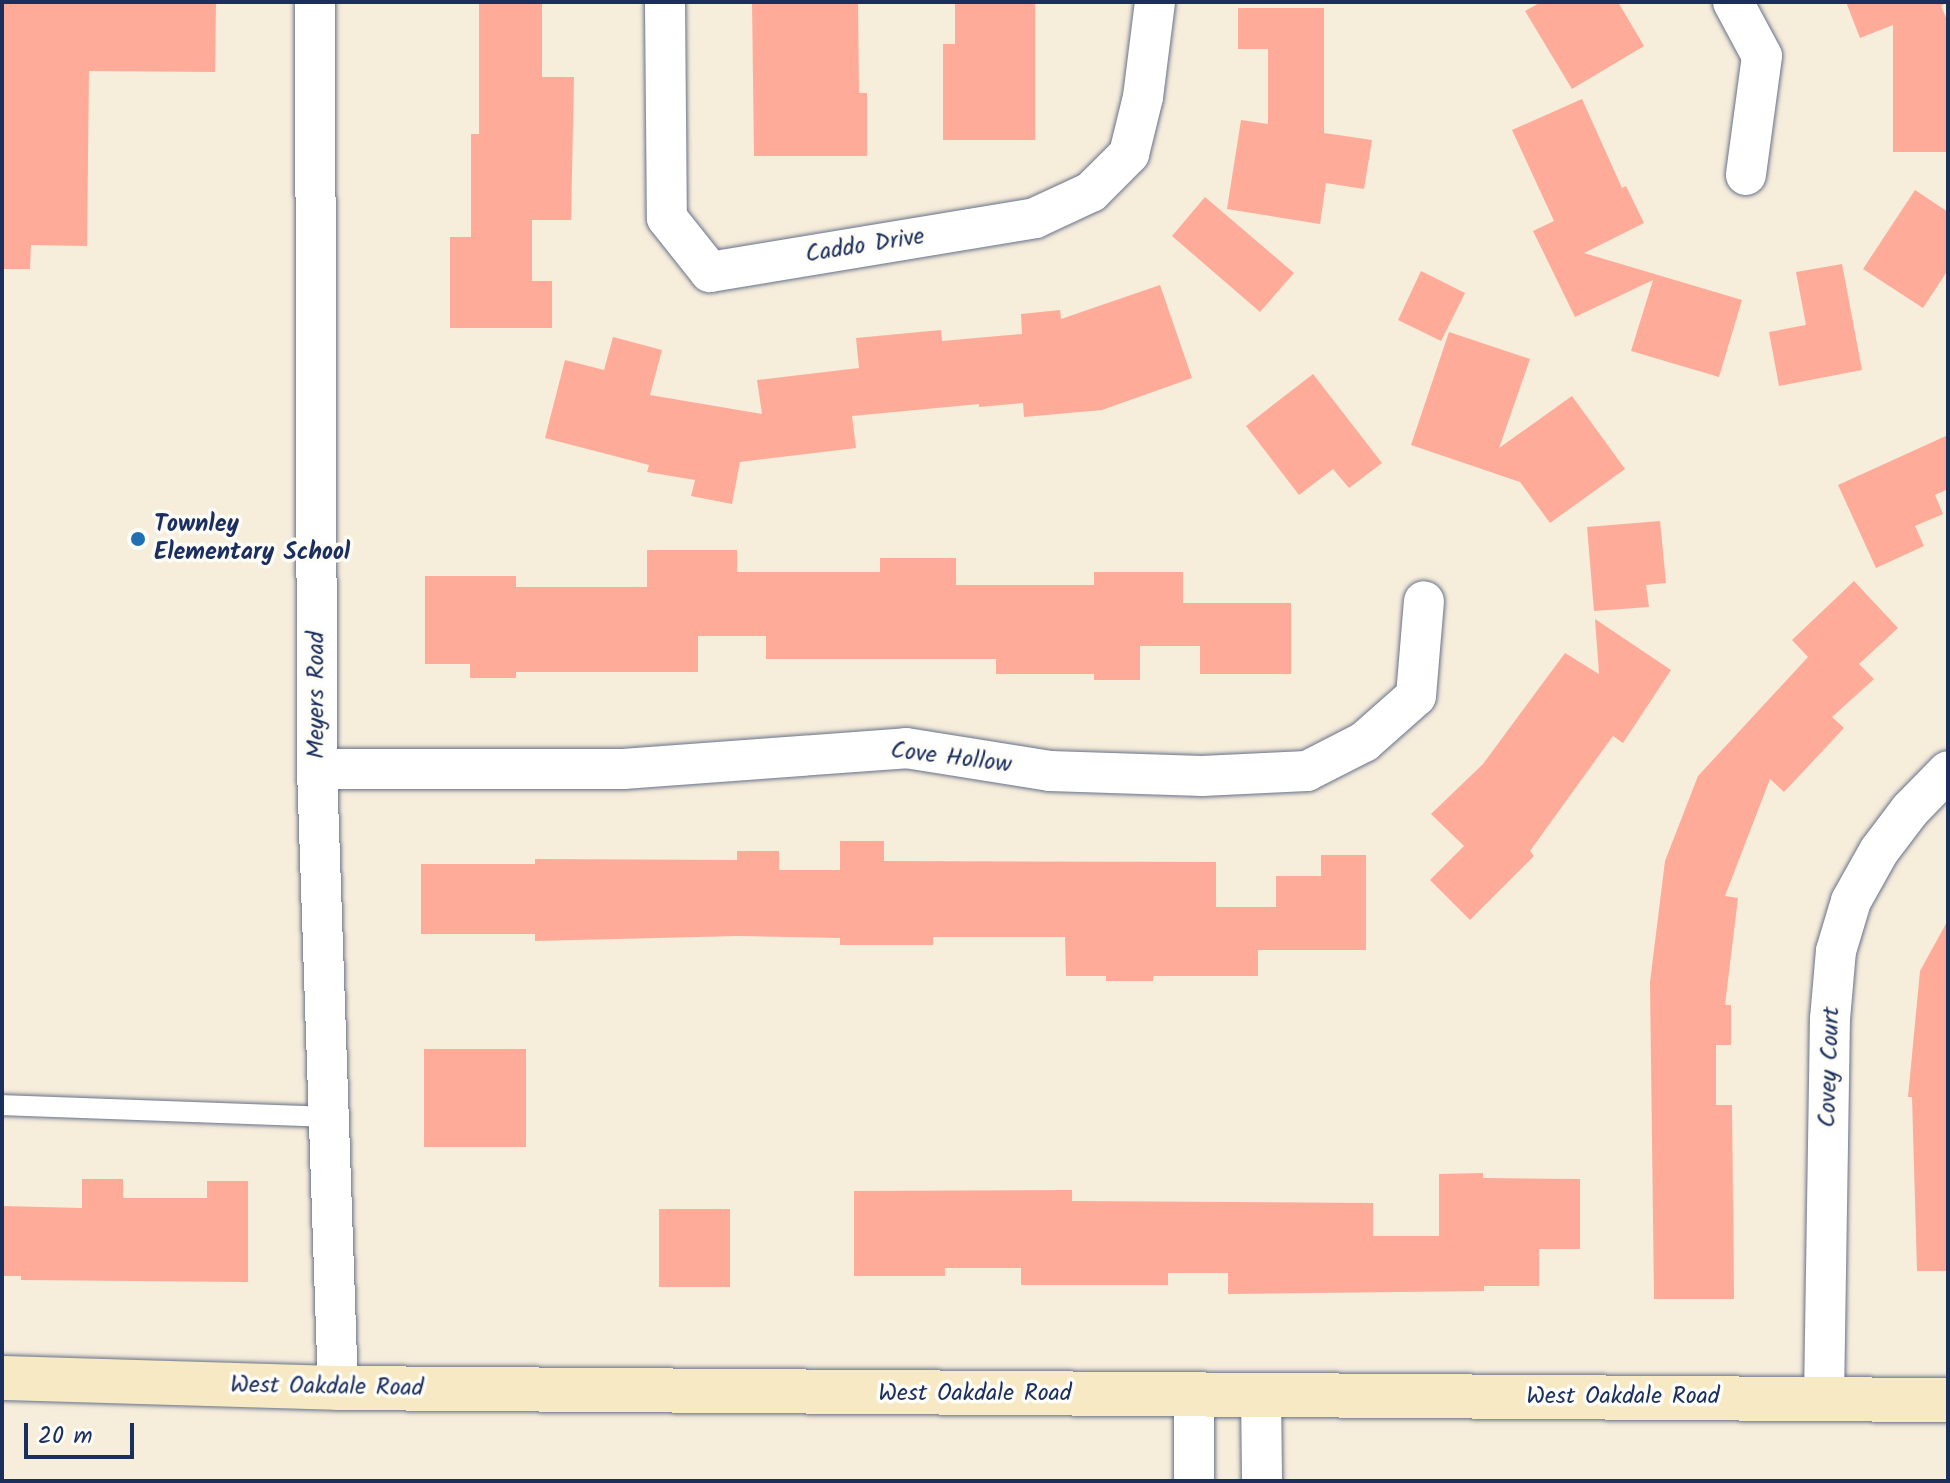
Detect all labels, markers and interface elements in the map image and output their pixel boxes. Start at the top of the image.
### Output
street label: Caddo Drive [803,222,927,270]
place label: Townley Elementary School [154,511,350,567]
marker: Townley Elementary School [129,530,147,548]
street label: Meyers Road [303,631,331,759]
street label: Cove Hollow [889,736,1013,780]
street label: Covey Court [1813,1006,1847,1128]
street label: West Oakdale Road [230,1371,424,1403]
street label: West Oakdale Road [878,1380,1072,1408]
street label: West Oakdale Road [1526,1383,1720,1411]
scale bar [28,1407,138,1457]
text: 20 m [38,1417,93,1456]

